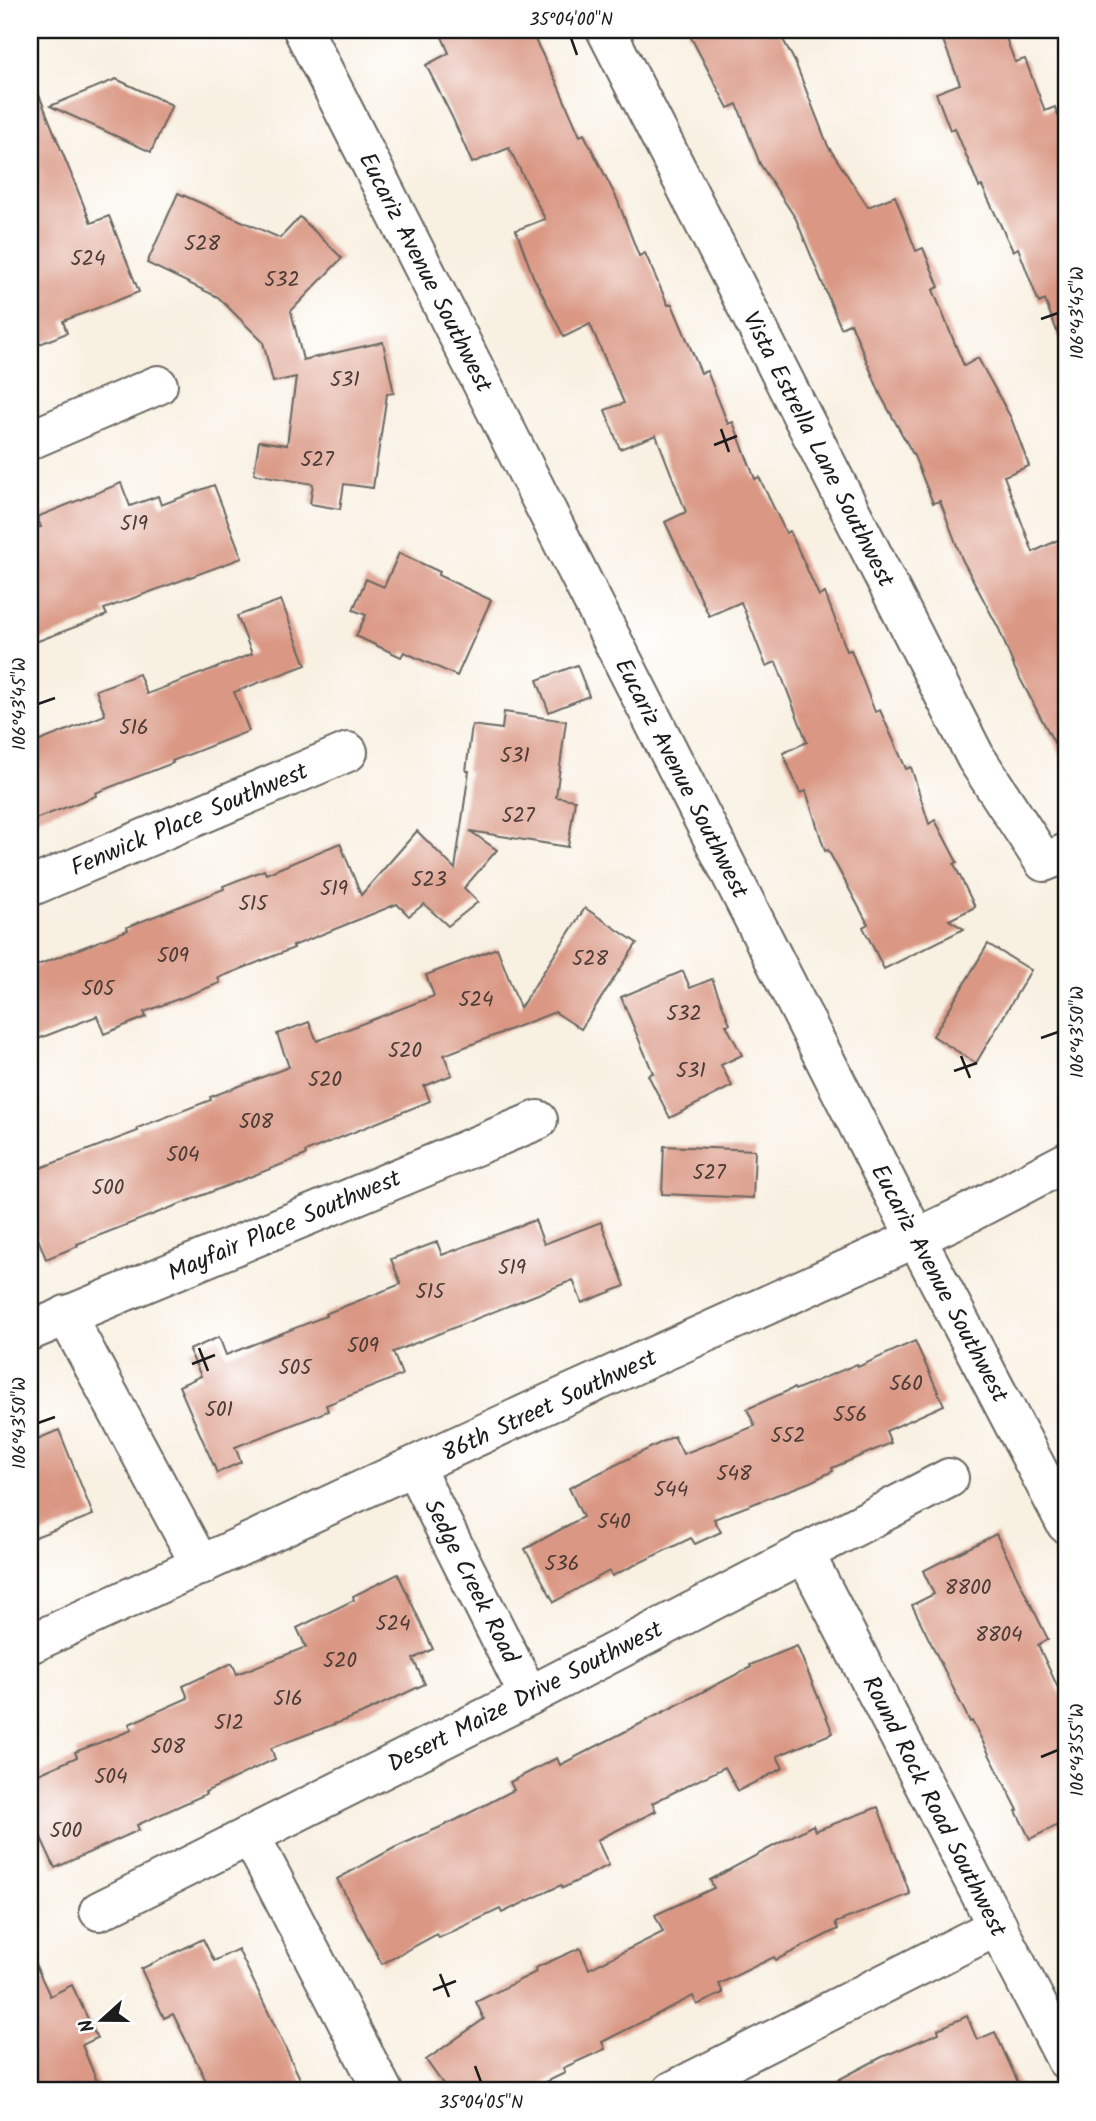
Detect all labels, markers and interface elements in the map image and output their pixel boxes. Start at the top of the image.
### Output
text: 35°04'00"N [529,6,613,35]
street label: Eucariz Avenue Southwest [347,146,503,400]
house number: 528 [184,228,220,261]
house number: 524 [70,243,106,276]
house number: 532 [264,264,300,297]
text: 106°43'45"W [1064,266,1093,360]
street label: Vista Estrella Lane Southwest [731,305,905,595]
house number: 531 [330,364,360,397]
house number: 527 [300,444,335,477]
house number: 519 [120,508,148,541]
street label: Eucariz Avenue Southwest [603,652,759,906]
text: 106°43'45"W [6,657,35,751]
house number: 516 [119,712,149,745]
house number: 531 [500,740,530,773]
street label: Fenwick Place Southwest [65,752,315,888]
house number: 527 [501,800,536,833]
house number: 523 [411,864,447,897]
house number: 519 [320,873,348,906]
house number: 515 [238,888,269,921]
house number: 509 [157,940,189,973]
house number: 528 [572,943,608,976]
house number: 505 [81,973,116,1006]
house number: 524 [458,984,494,1017]
text: 106°43'50"W [1064,986,1093,1078]
house number: 532 [666,998,702,1031]
house number: 520 [388,1035,422,1068]
house number: 531 [676,1055,706,1088]
house number: 520 [308,1064,342,1097]
house number: 508 [239,1106,274,1139]
house number: 504 [166,1139,200,1172]
house number: 527 [692,1157,727,1190]
street label: Eucariz Avenue Southwest [859,1157,1019,1411]
street label: Mayfair Place Southwest [162,1159,408,1293]
house number: 500 [92,1172,124,1205]
house number: 519 [498,1252,526,1285]
house number: 515 [415,1276,446,1309]
house number: 509 [347,1330,379,1363]
street label: 86th Street Southwest [435,1339,664,1473]
house number: 505 [278,1352,313,1385]
house number: 560 [889,1368,923,1401]
text: 106°43'50"W [6,1377,35,1469]
house number: 501 [205,1394,233,1427]
house number: 556 [833,1399,867,1432]
house number: 552 [771,1420,805,1453]
house number: 548 [716,1458,752,1491]
house number: 544 [654,1474,688,1507]
street label: Sedge Creek Road [412,1493,529,1672]
house number: 540 [597,1506,631,1539]
house number: 536 [545,1548,579,1581]
house number: 8800 [945,1572,991,1605]
house number: 524 [375,1608,411,1641]
street label: Desert Maize Drive Southwest [381,1611,671,1784]
house number: 8804 [975,1619,1023,1652]
house number: 520 [323,1645,357,1678]
street label: Round Rock Road Southwest [851,1669,1017,1945]
house number: 516 [273,1683,303,1716]
text: 106°43'55"W [1064,1704,1093,1796]
house number: 512 [214,1707,244,1740]
house number: 508 [151,1731,186,1764]
house number: 504 [94,1761,128,1794]
house number: 500 [50,1815,82,1848]
north arrow [66,1984,136,2054]
text: N [72,2014,104,2036]
text: 35°04'05"N [439,2089,523,2118]

